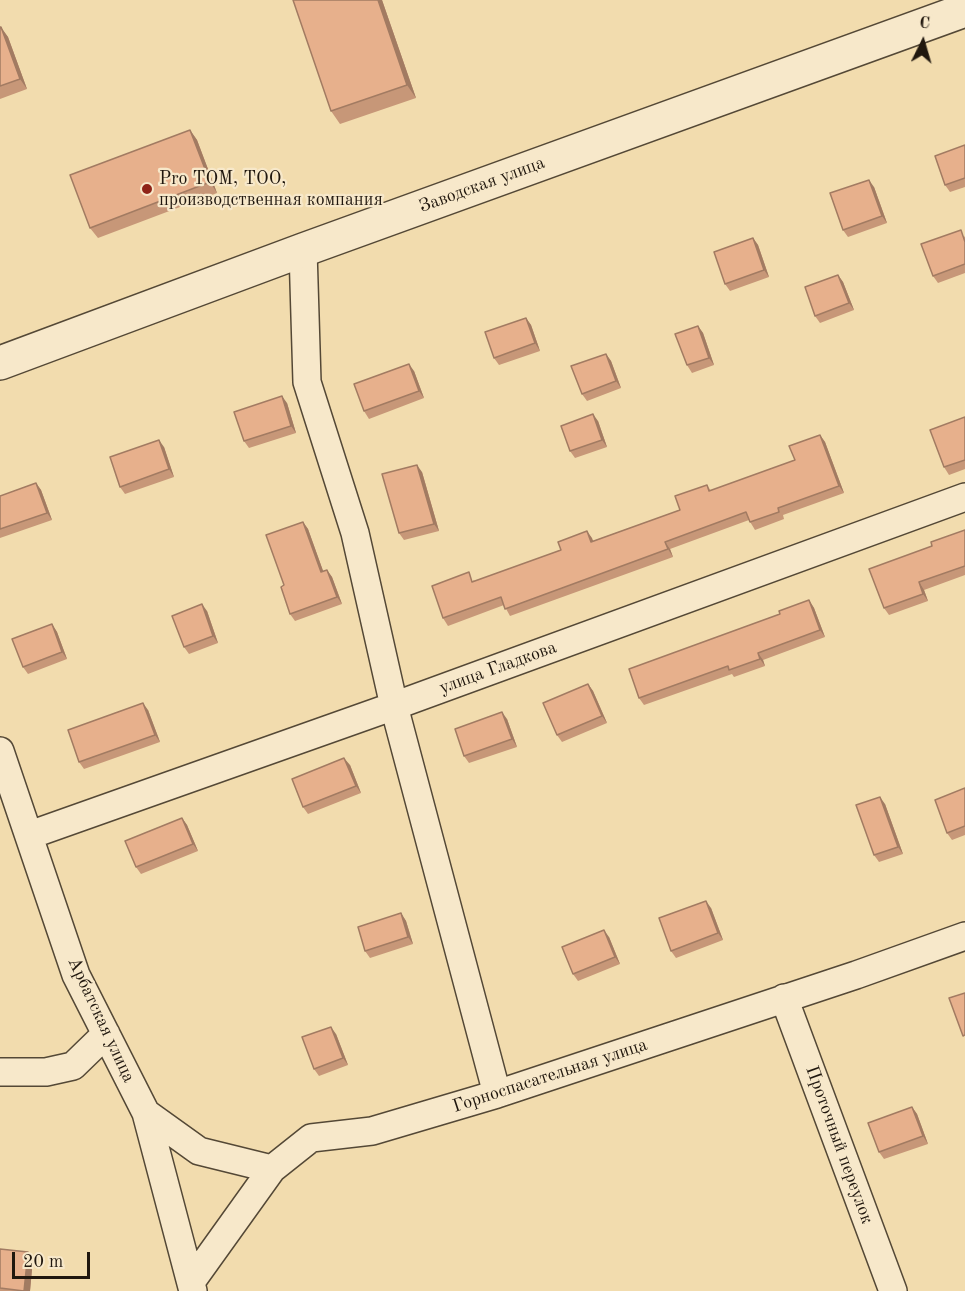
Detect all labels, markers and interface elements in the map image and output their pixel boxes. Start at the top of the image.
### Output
north arrow [893,12,953,72]
text: С [919,16,931,32]
street label: Заводская улица [416,152,548,218]
place label: Pro TOM, ТОО, производственная компания [159,168,383,210]
marker: Pro TOM, ТОО, производственная компания [140,182,154,196]
street label: улица Гладкова [436,637,560,699]
street label: Арбатская улица [63,954,139,1086]
street label: Горноспасательная улица [450,1034,650,1118]
street label: Проточный переулок [800,1063,878,1227]
scale bar [15,1240,93,1278]
text: 20 m [23,1253,63,1271]

